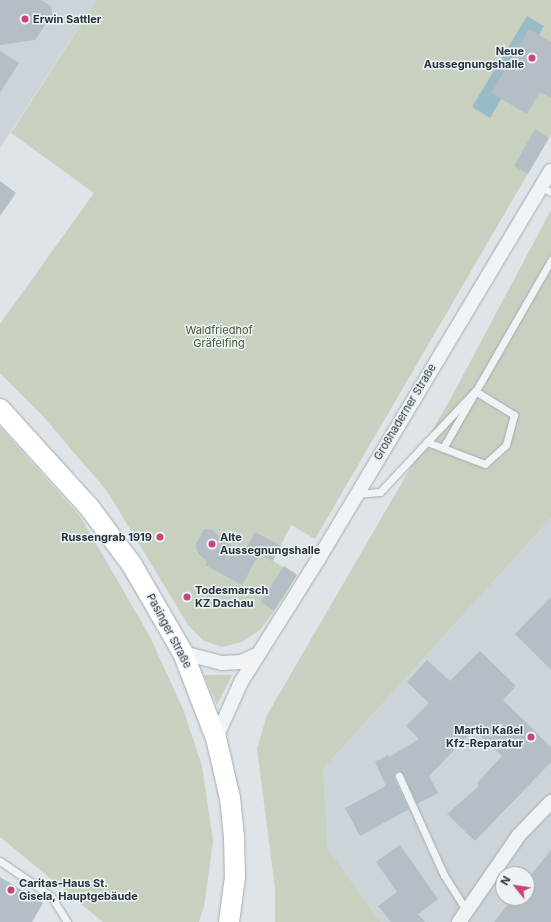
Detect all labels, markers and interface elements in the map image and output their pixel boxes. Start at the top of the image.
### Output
place label: Erwin Sattler [33,12,101,26]
marker: Erwin Sattler [20,14,30,24]
place label: Neue Aussegnungshalle [424,45,524,71]
marker: Neue Aussegnungshalle [527,53,537,63]
park label: Waldfriedhof Gräfelfing [185,324,253,350]
street label: Großhaderner Straße [371,361,439,463]
place label: Russengrab 1919 [61,530,152,544]
place label: Alte Aussegnungshalle [220,531,320,557]
marker: Russengrab 1919 [155,532,165,542]
marker: Alte Aussegnungshalle [207,539,217,549]
place label: Todesmarsch KZ Dachau [195,584,268,610]
street label: Pasinger Straße [144,591,194,671]
marker: Todesmarsch KZ Dachau [182,592,192,602]
place label: Martin Kaßel Kfz-Reparatur [446,724,523,750]
marker: Martin Kaßel Kfz-Reparatur [526,732,536,742]
north arrow [495,866,535,906]
text: N [497,873,514,888]
place label: Caritas-Haus St. Gisela, Hauptgebäude [19,877,138,903]
marker: Caritas-Haus St. Gisela, Hauptgebäude [6,885,16,895]

